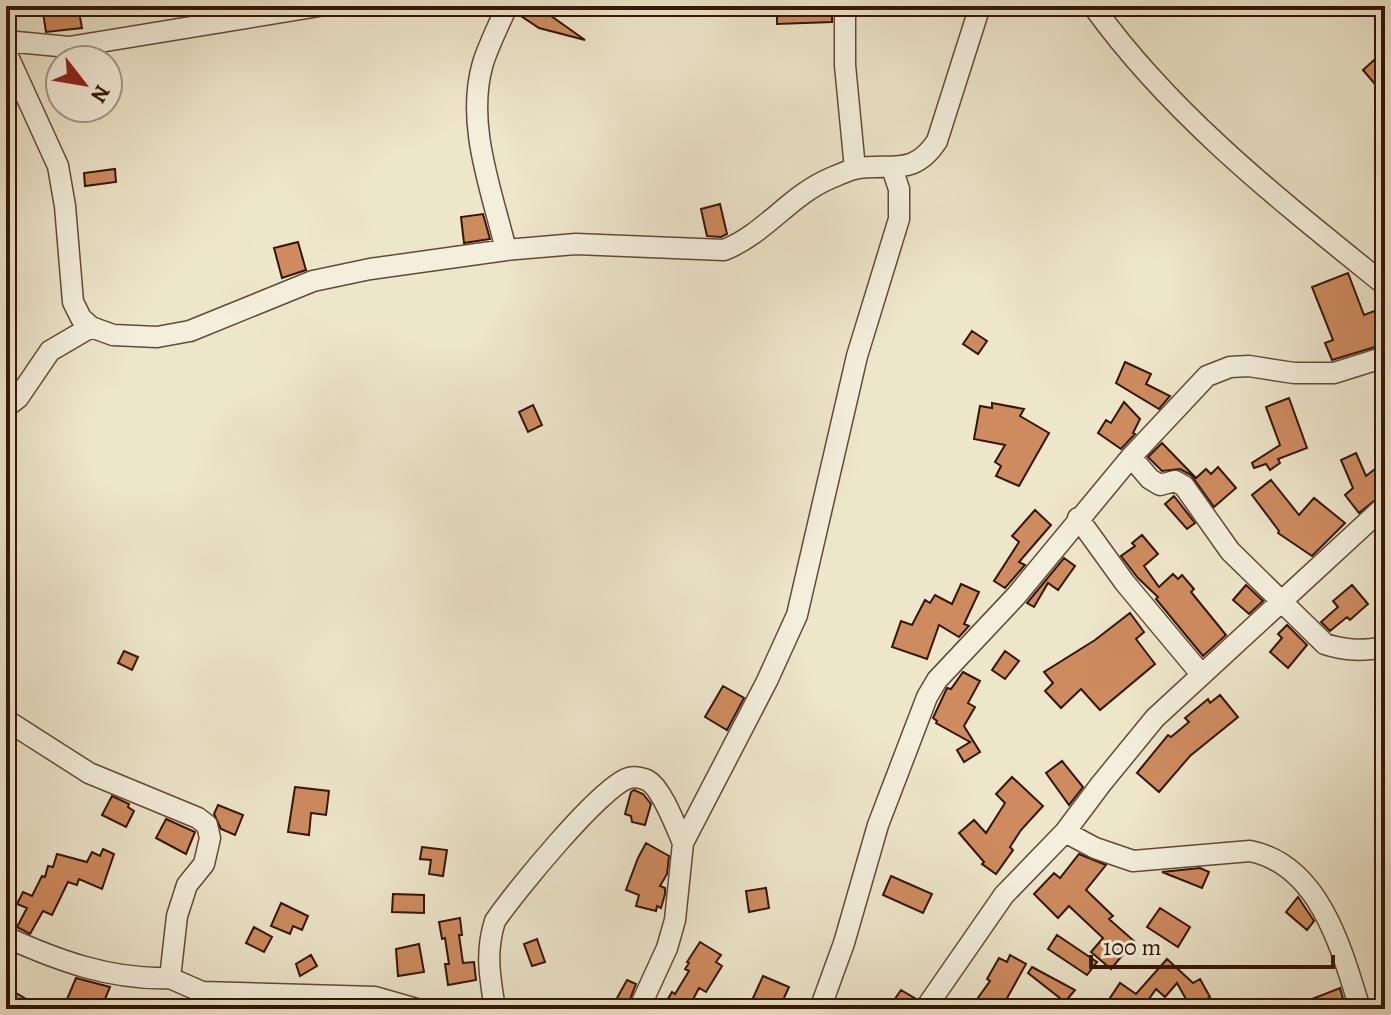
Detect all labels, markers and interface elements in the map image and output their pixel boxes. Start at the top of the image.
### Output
north arrow [44,44,124,124]
text: N [83,79,117,108]
scale bar [1091,919,1333,969]
text: 100 m [1103,931,1162,963]

